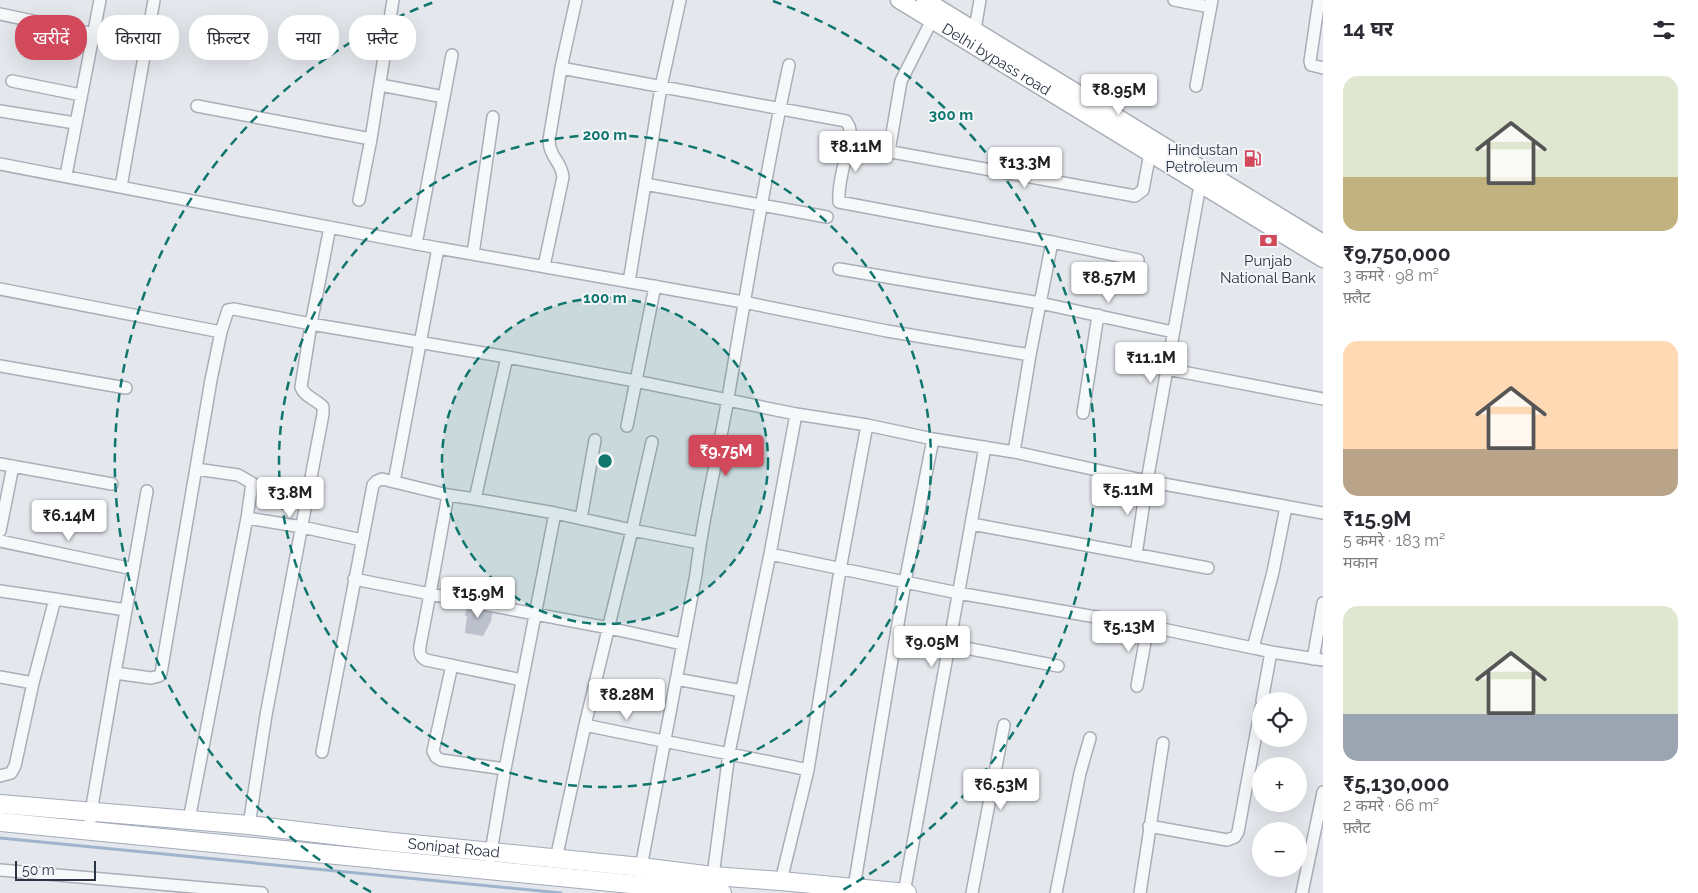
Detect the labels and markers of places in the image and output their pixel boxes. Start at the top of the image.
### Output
pin: ₹8.95M [1078,74,1160,116]
pin: ₹8.11M [815,130,897,173]
place label: Hindustan Petroleum [1166,141,1238,176]
pin: ₹13.3M [984,146,1066,189]
fuel station icon: Hindustan Petroleum [1242,149,1262,169]
bank icon: Punjab National Bank [1258,230,1278,250]
place label: Punjab National Bank [1220,252,1316,287]
pin: ₹8.57M [1068,262,1150,304]
pin: ₹11.1M [1110,342,1192,384]
pin: ₹9.75M [685,434,767,477]
centre of rings [596,452,614,470]
pin: ₹5.11M [1087,474,1169,516]
pin: ₹3.8M [255,476,325,519]
pin: ₹6.14M [28,500,110,542]
pin: ₹15.9M [437,576,519,619]
pin: ₹5.13M [1088,610,1170,653]
pin: ₹9.05M [891,626,973,668]
pin: ₹8.28M [586,678,668,721]
pin: ₹6.53M [960,768,1042,811]

